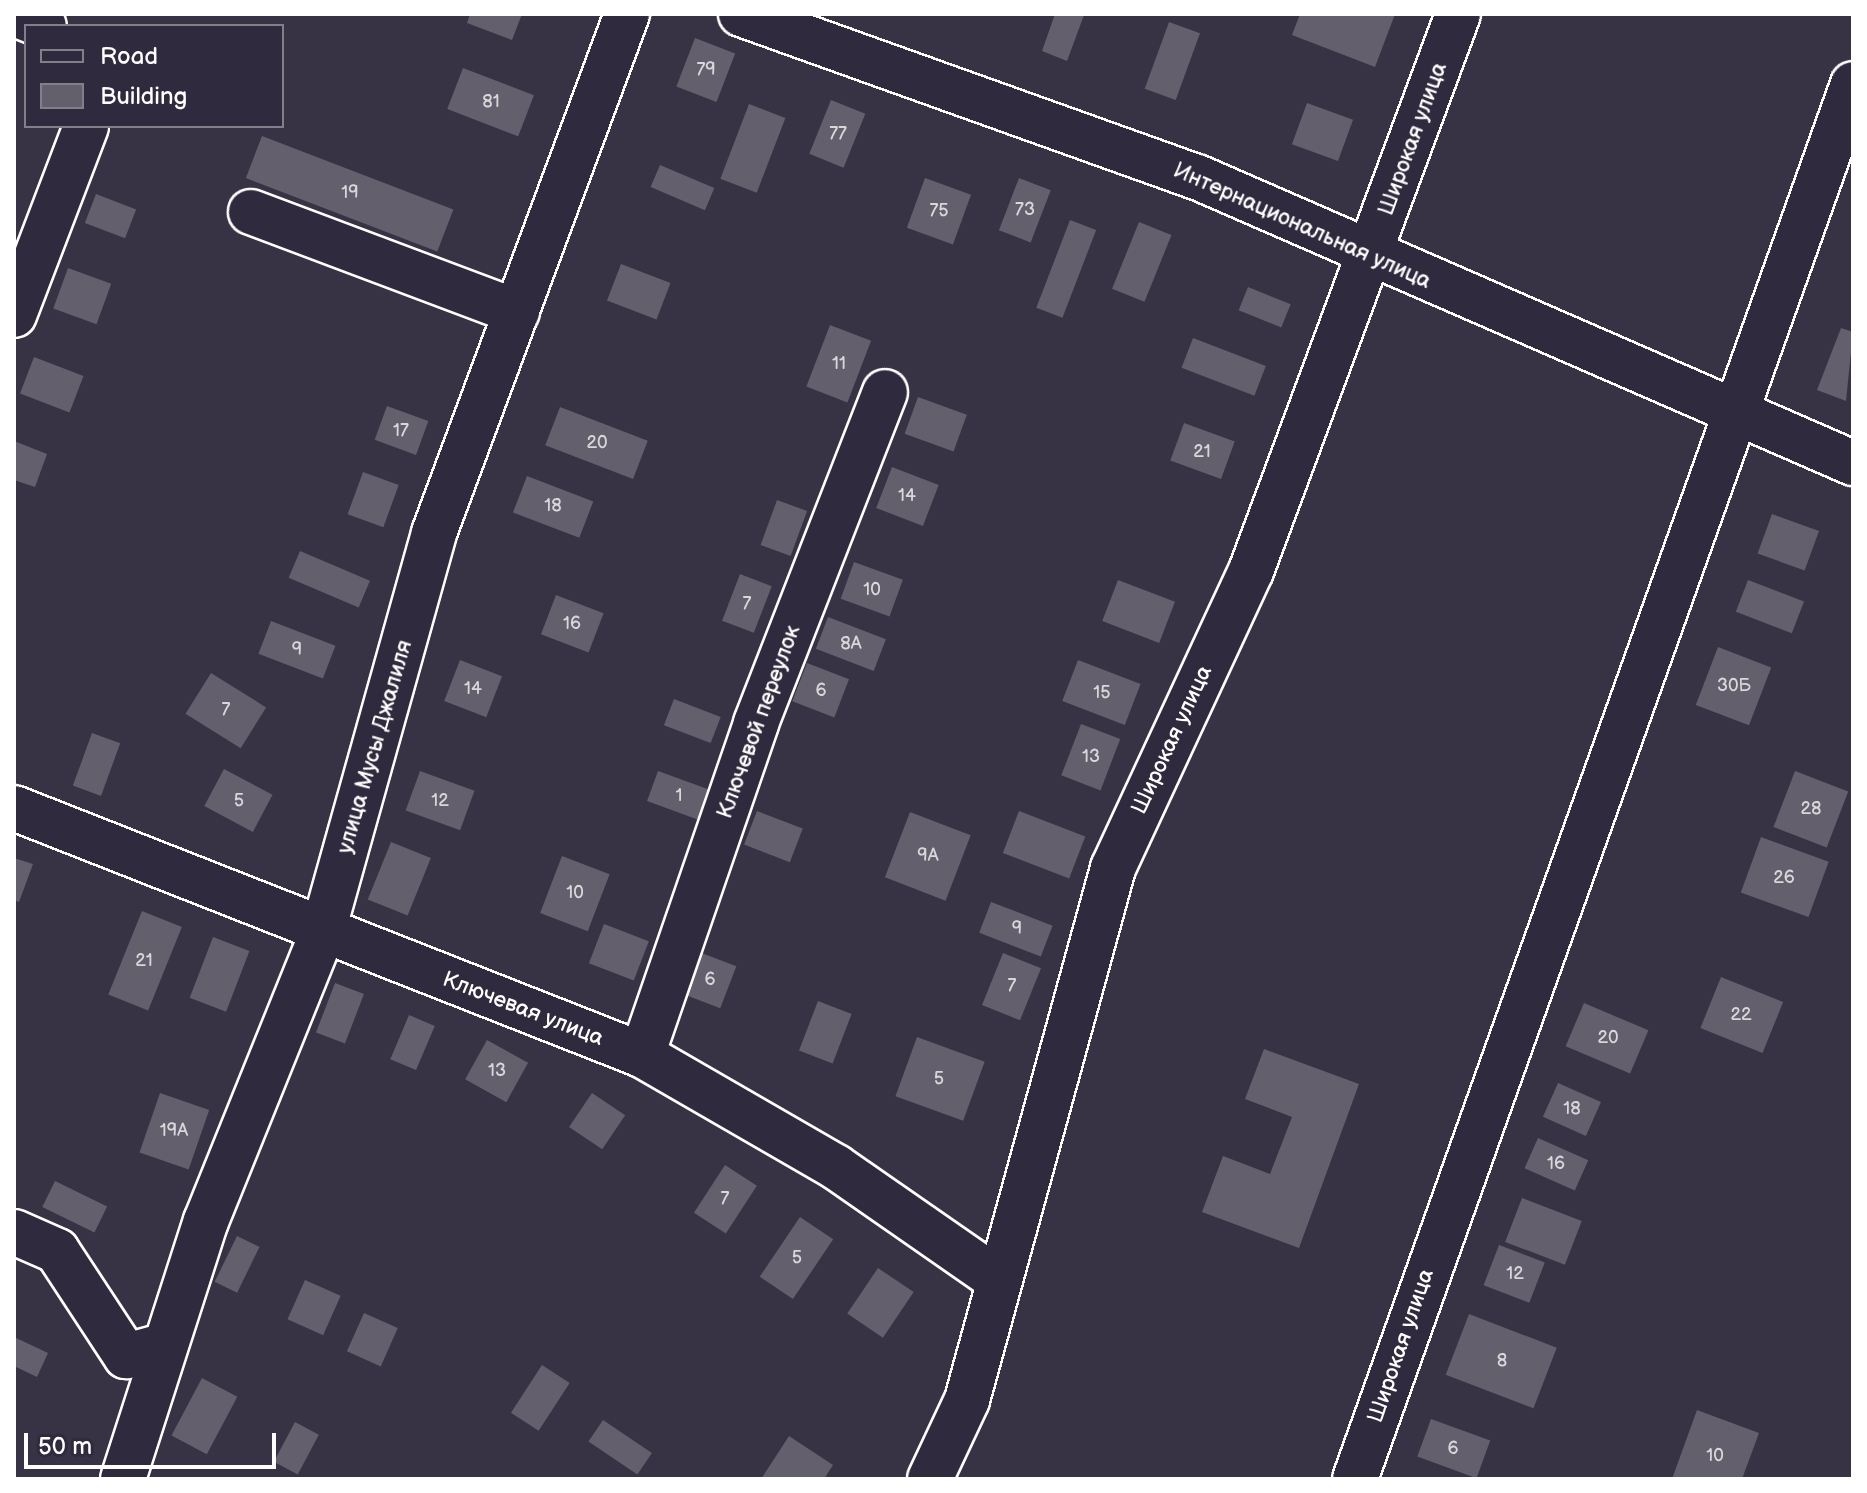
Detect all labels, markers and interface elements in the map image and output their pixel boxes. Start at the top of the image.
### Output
legend [24,24,284,128]
text: Road [100,42,158,71]
house number: 79 [696,59,716,81]
street label: Широкая улица [1373,59,1453,219]
text: Building [100,82,187,111]
house number: 81 [482,91,500,113]
house number: 77 [829,123,847,145]
street label: Интернациональная улица [1169,157,1435,295]
house number: 19 [341,182,359,204]
house number: 73 [1015,199,1035,221]
house number: 75 [929,200,949,222]
house number: 11 [832,353,846,375]
house number: 17 [393,420,409,442]
house number: 20 [586,432,608,454]
house number: 21 [1193,441,1211,463]
house number: 14 [898,485,916,507]
house number: 18 [544,495,562,517]
house number: 10 [863,579,881,601]
house number: 7 [743,593,751,615]
house number: 16 [563,613,581,635]
street label: Ключевой переулок [712,622,806,822]
house number: 8А [840,633,862,655]
street label: улица Мусы Джалиля [332,637,418,857]
house number: 9 [292,639,302,661]
street label: Широкая улица [1126,662,1218,818]
house number: 30Б [1717,675,1751,697]
house number: 14 [464,678,482,700]
house number: 6 [816,680,826,702]
house number: 15 [1093,682,1111,704]
house number: 7 [222,699,230,721]
house number: 13 [1082,746,1100,768]
house number: 1 [676,785,682,807]
house number: 5 [234,790,244,812]
house number: 12 [431,790,449,812]
house number: 28 [1800,798,1822,820]
house number: 9А [917,845,939,867]
house number: 26 [1773,867,1795,889]
house number: 10 [566,882,584,904]
house number: 9 [1012,918,1022,940]
house number: 21 [135,950,153,972]
street label: Ключевая улица [439,966,607,1052]
house number: 6 [705,969,715,991]
house number: 7 [1008,975,1016,997]
house number: 22 [1730,1004,1752,1026]
house number: 20 [1597,1027,1619,1049]
house number: 13 [488,1060,506,1082]
house number: 5 [934,1068,944,1090]
house number: 18 [1563,1098,1581,1120]
house number: 19А [160,1120,188,1142]
house number: 16 [1547,1153,1565,1175]
house number: 7 [721,1188,729,1210]
house number: 5 [792,1247,802,1269]
house number: 12 [1506,1263,1524,1285]
street label: Широкая улица [1362,1266,1440,1426]
house number: 8 [1497,1350,1507,1372]
scale bar [28,1417,280,1467]
text: 50 m [38,1432,92,1461]
house number: 6 [1448,1438,1458,1460]
house number: 10 [1706,1445,1724,1467]

